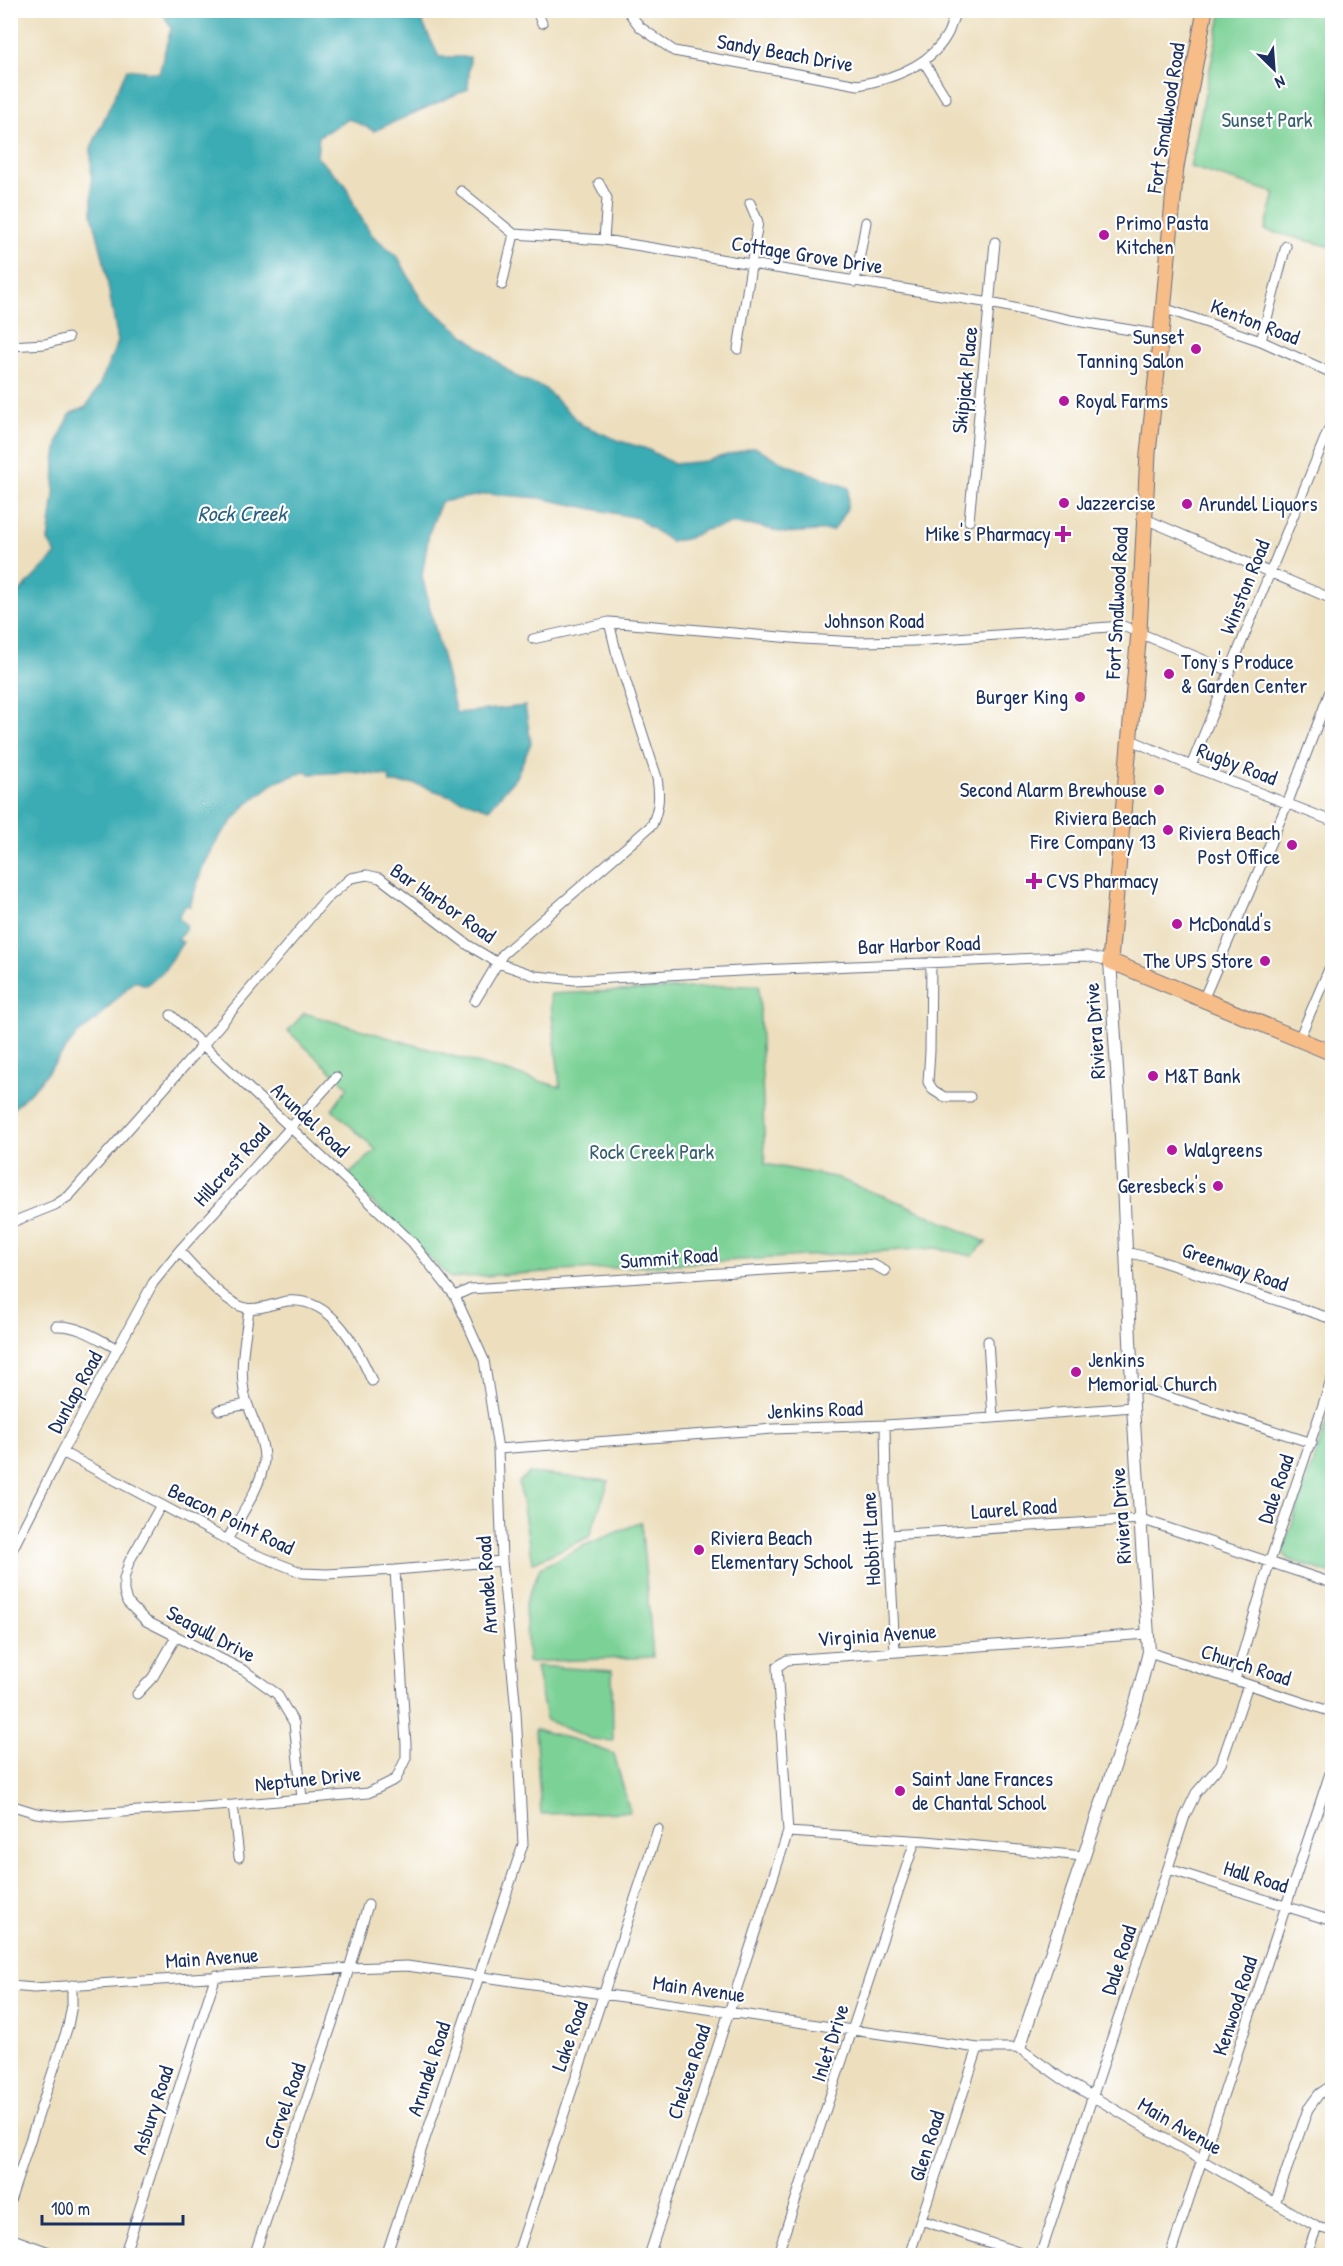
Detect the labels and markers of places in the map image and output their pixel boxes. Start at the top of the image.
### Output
place label: Primo Pasta Kitchen [1116,208,1208,261]
marker: Primo Pasta Kitchen [1097,228,1111,242]
place label: Sunset Tanning Salon [1077,322,1185,375]
marker: Sunset Tanning Salon [1189,342,1203,356]
place label: Royal Farms [1076,386,1168,415]
marker: Royal Farms [1057,394,1071,408]
place label: Jazzercise [1076,488,1156,517]
place label: Arundel Liquors [1199,489,1317,518]
marker: Jazzercise [1057,496,1071,510]
marker: Arundel Liquors [1180,497,1194,511]
place label: Mike's Pharmacy [926,519,1051,548]
marker: Mike's Pharmacy [1056,527,1070,541]
place label: Tony's Produce & Garden Center [1181,647,1307,700]
marker: Tony's Produce & Garden Center [1162,667,1176,681]
place label: Burger King [976,682,1068,711]
marker: Burger King [1073,690,1087,704]
place label: Second Alarm Brewhouse [960,775,1147,804]
marker: Second Alarm Brewhouse [1152,783,1166,797]
place label: Riviera Beach Fire Company 13 [1029,803,1156,856]
place label: Riviera Beach Post Office [1179,818,1280,871]
marker: Riviera Beach Fire Company 13 [1161,823,1175,837]
marker: Riviera Beach Post Office [1285,838,1299,852]
place label: CVS Pharmacy [1046,866,1159,895]
marker: CVS Pharmacy [1027,874,1041,888]
place label: McDonald's [1189,909,1271,938]
marker: McDonald's [1170,917,1184,931]
place label: The UPS Store [1143,946,1253,975]
marker: The UPS Store [1258,954,1272,968]
place label: M&T Bank [1165,1061,1241,1090]
marker: M&T Bank [1146,1069,1160,1083]
place label: Walgreens [1184,1135,1262,1164]
marker: Walgreens [1165,1143,1179,1157]
place label: Geresbeck's [1118,1171,1206,1200]
marker: Geresbeck's [1211,1179,1225,1193]
place label: Jenkins Memorial Church [1088,1345,1217,1398]
marker: Jenkins Memorial Church [1069,1365,1083,1379]
place label: Riviera Beach Elementary School [711,1523,853,1576]
marker: Riviera Beach Elementary School [692,1543,706,1557]
place label: Saint Jane Frances de Chantal School [912,1764,1053,1817]
marker: Saint Jane Frances de Chantal School [893,1784,907,1798]

